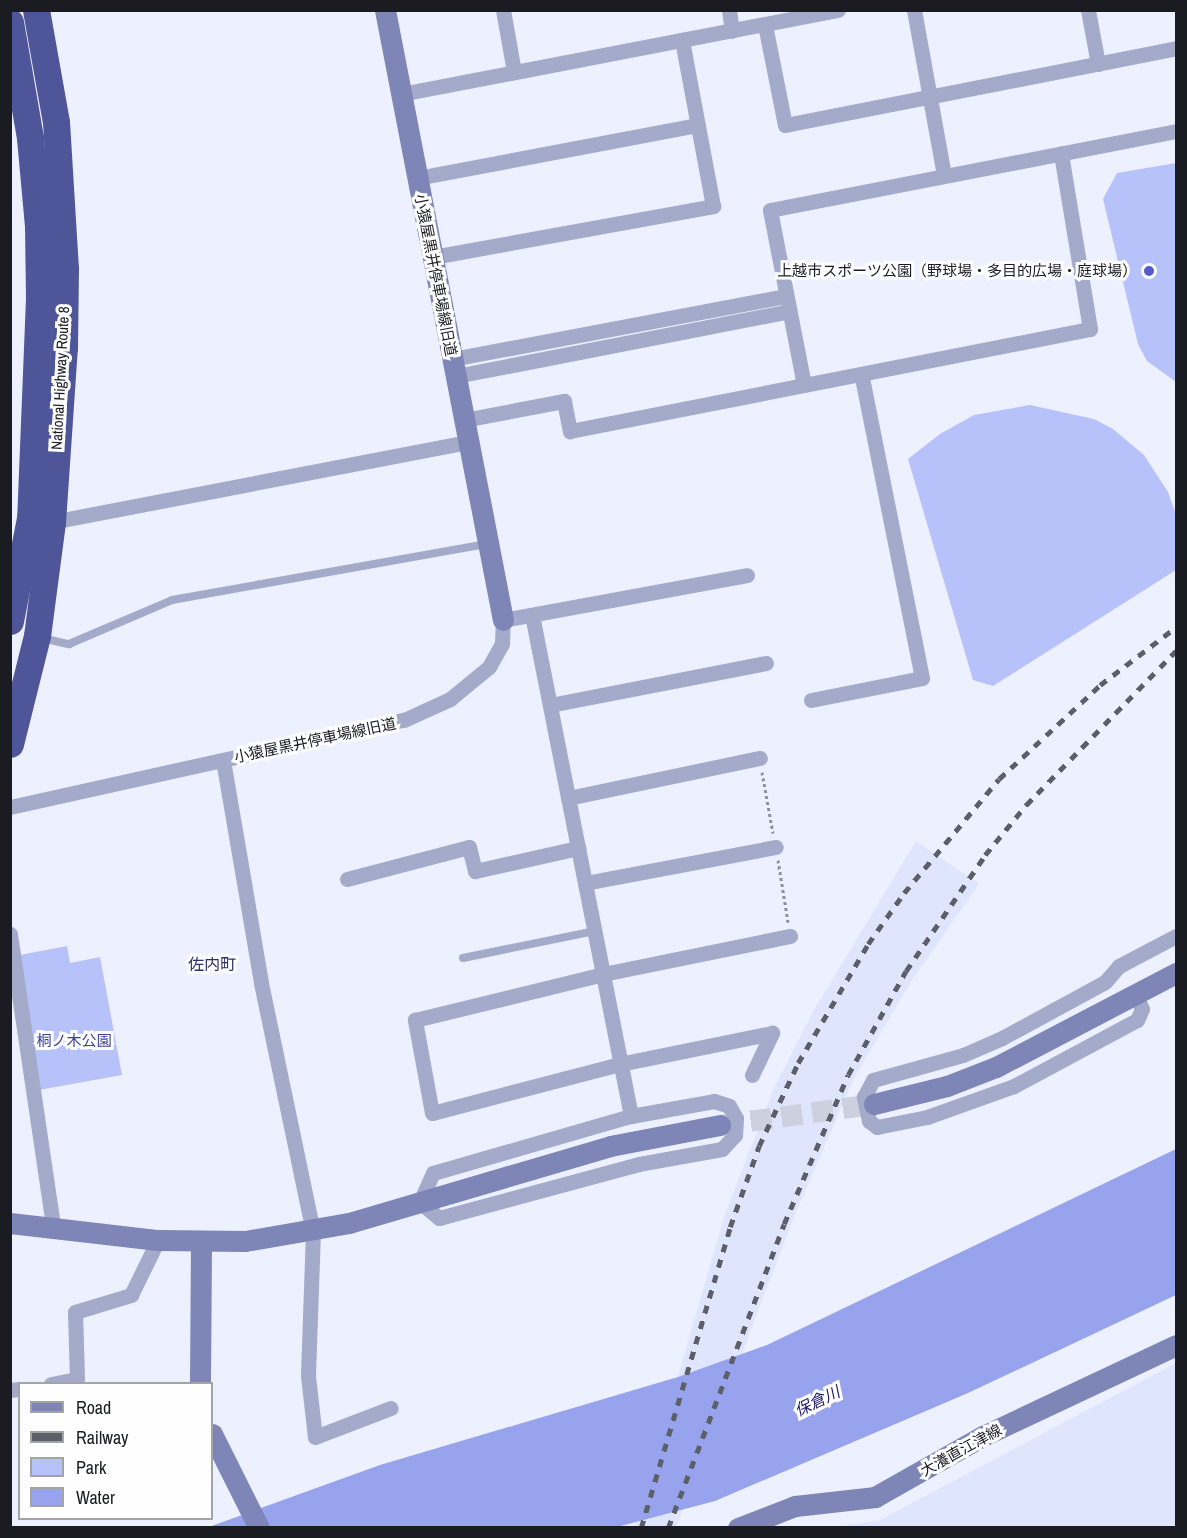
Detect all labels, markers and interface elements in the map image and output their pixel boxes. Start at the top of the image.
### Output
street label: 小猿屋黒井停車場線旧道 [411,192,461,358]
place label: 上越市スポーツ公園（野球場・多目的広場・庭球場） [777,262,1137,280]
marker: 上越市スポーツ公園（野球場・多目的広場・庭球場） [1142,264,1156,278]
street label: National Highway Route 8 [47,306,73,450]
street label: 小猿屋黒井停車場線旧道 [232,714,398,766]
district label: 佐内町 [188,954,236,974]
park label: 桐ノ木公園 [37,1032,111,1050]
legend [18,1382,213,1520]
water label: 保倉川 [791,1382,843,1420]
text: Road [76,1395,111,1420]
street label: 大瀁直江津線 [917,1420,1005,1480]
text: Railway [76,1425,129,1450]
text: Park [76,1455,106,1480]
text: Water [76,1485,115,1510]

